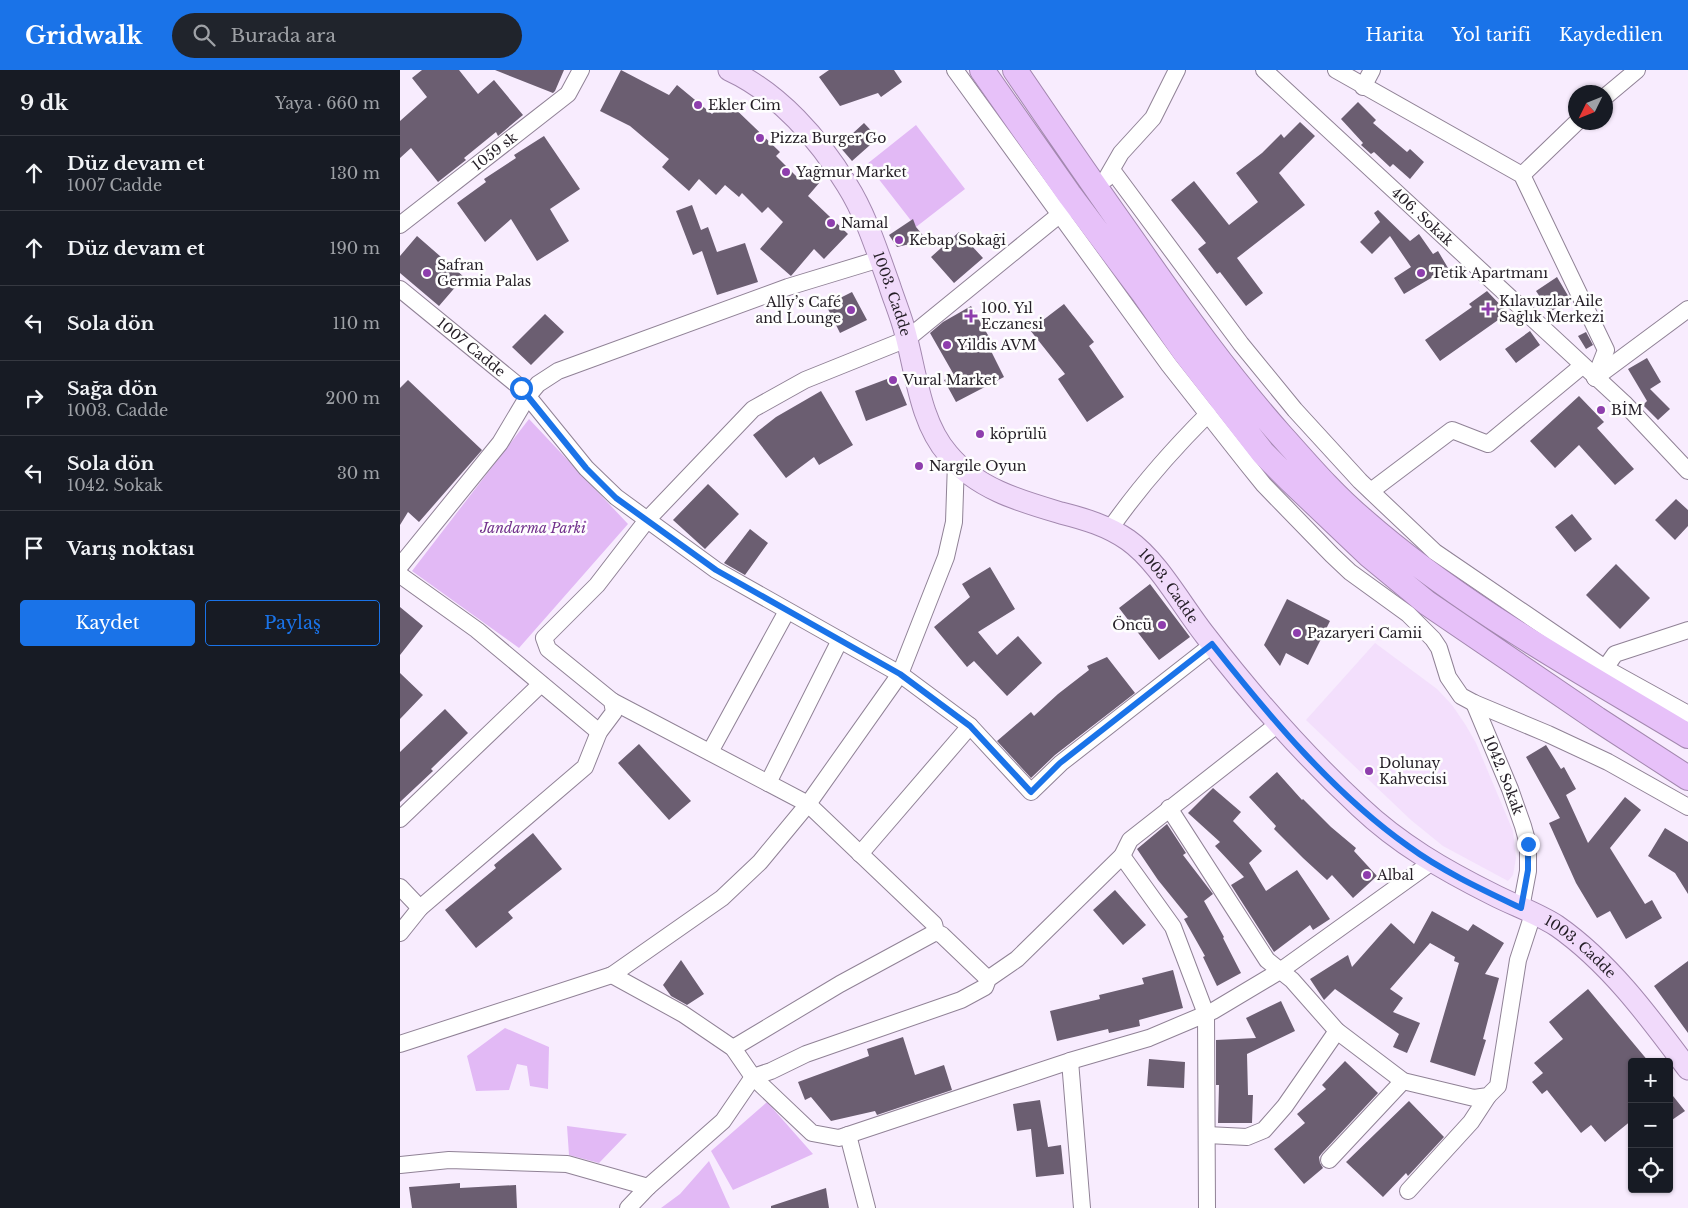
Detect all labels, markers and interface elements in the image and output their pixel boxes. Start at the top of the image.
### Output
search box [172,13,522,58]
text: Gridwalk [25,21,142,50]
icon: search [190,21,218,49]
text: Burada ara [230,24,336,47]
text: Harita [1366,24,1424,46]
text: Yol tarifi [1452,24,1531,46]
text: Kaydedilen [1559,24,1663,46]
north arrow [1568,85,1613,130]
text: 9 dk [20,90,68,116]
text: Yaya · 660 m [275,93,380,113]
place label: Ekler Cim [708,96,781,114]
marker: Ekler Cim [692,99,704,111]
street label: 1059 sk [469,128,521,174]
place label: Pizza Burger Go [770,129,886,147]
marker: Pizza Burger Go [754,132,766,144]
text: Düz devam et [67,152,205,175]
icon: ahead [20,159,48,187]
text: 130 m [330,163,380,183]
place label: Yağmur Market [795,163,908,181]
marker: Yağmur Market [780,166,792,178]
text: 1007 Cadde [67,175,162,195]
street label: 406. Sokak [1388,184,1458,250]
place label: Namal [841,214,889,232]
marker: Namal [825,217,837,229]
place label: Kebap Sokaği [909,231,1006,249]
icon: ahead [20,234,48,262]
marker: Kebap Sokaği [893,234,905,246]
text: Düz devam et [67,237,205,260]
text: 190 m [329,238,380,258]
street label: 1003. Cadde [869,249,915,338]
place label: Safran Germia Palas [437,256,531,290]
place label: Tetik Apartmanı [1431,264,1548,282]
marker: Safran Germia Palas [421,267,433,279]
marker: Tetik Apartmanı [1415,267,1427,279]
place label: Kılavuzlar Aile Sağlık Merkezi [1499,292,1604,326]
place label: Ally’s Café and Lounge [755,293,841,327]
place label: 100. Yıl Eczanesi [981,299,1043,333]
marker: Kılavuzlar Aile Sağlık Merkezi [1481,302,1495,316]
marker: Ally’s Café and Lounge [845,304,857,316]
icon: left [20,309,48,337]
marker: 100. Yıl Eczanesi [965,310,977,322]
text: Sola dön [67,312,154,335]
text: 110 m [333,313,380,333]
street label: 1007 Cadde [433,314,509,381]
place label: Yildis AVM [956,336,1037,354]
marker: Yildis AVM [941,339,953,351]
place label: Vural Market [902,371,998,389]
marker: Vural Market [887,374,899,386]
text: Sağa dön [67,377,158,400]
route start [510,377,533,400]
icon: right [20,384,48,412]
text: 200 m [326,388,380,408]
text: 1003. Cadde [67,400,168,420]
place label: BİM [1611,401,1643,419]
marker: BİM [1595,404,1607,416]
place label: köprülü [990,425,1047,443]
marker: köprülü [974,428,986,440]
text: Sola dön [67,452,154,475]
place label: Nargile Oyun [929,457,1027,475]
icon: left [20,459,48,487]
marker: Nargile Oyun [913,460,925,472]
text: 30 m [337,463,380,483]
text: 1042. Sokak [67,475,163,495]
park label: Jandarma Parki [479,519,586,537]
icon: arrive [20,534,48,562]
text: Varış noktası [67,537,195,560]
street label: 1003. Cadde [1135,545,1202,627]
button: Kaydet [20,600,195,646]
button: Paylaş [205,600,380,646]
place label: Öncü [1112,615,1153,634]
marker: Öncü [1156,619,1168,631]
place label: Pazaryeri Camii [1307,624,1422,642]
marker: Pazaryeri Camii [1291,627,1303,639]
street label: 1042. Sokak [1480,733,1527,818]
place label: Dolunay Kahvecisi [1379,754,1447,788]
marker: Dolunay Kahvecisi [1363,765,1375,777]
route end [1517,833,1540,856]
place label: Albal [1376,866,1414,884]
marker: Albal [1361,869,1373,881]
street label: 1003. Cadde [1541,911,1620,982]
map controls [1628,1058,1673,1193]
button: + [1628,1058,1673,1103]
button: − [1628,1103,1673,1148]
button: locate [1628,1148,1673,1193]

